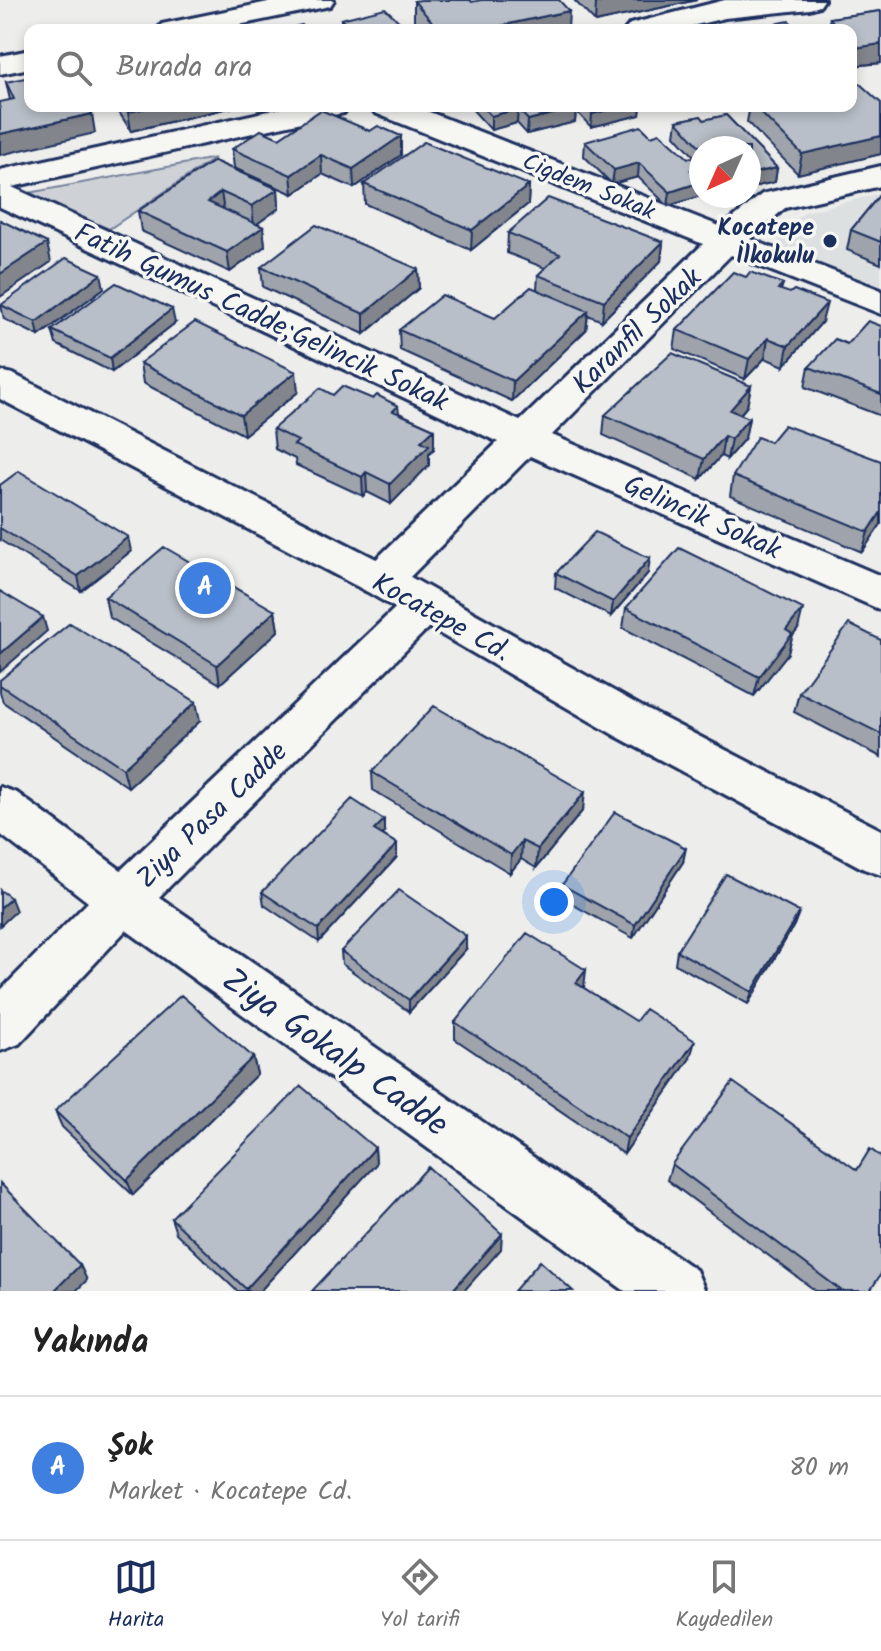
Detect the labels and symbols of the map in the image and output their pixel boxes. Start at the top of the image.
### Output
north arrow [689,136,761,208]
street label: Cigdem Sokak [516,143,662,232]
place label: Kocatepe İlkokulu [717,209,814,276]
street label: Fatih Gumus Cadde;Gelincik Sokak [66,212,456,425]
marker: Kocatepe İlkokulu [821,232,839,250]
street label: Karanfil Sokak [562,257,714,406]
street label: Gelincik Sokak [616,463,789,573]
pin: A [179,558,231,618]
street label: Kocatepe Cd. [363,561,519,675]
street label: Ziya Pasa Cadde [126,731,299,900]
your location [534,882,574,922]
street label: Ziya Gokalp Cadde [210,955,459,1152]

